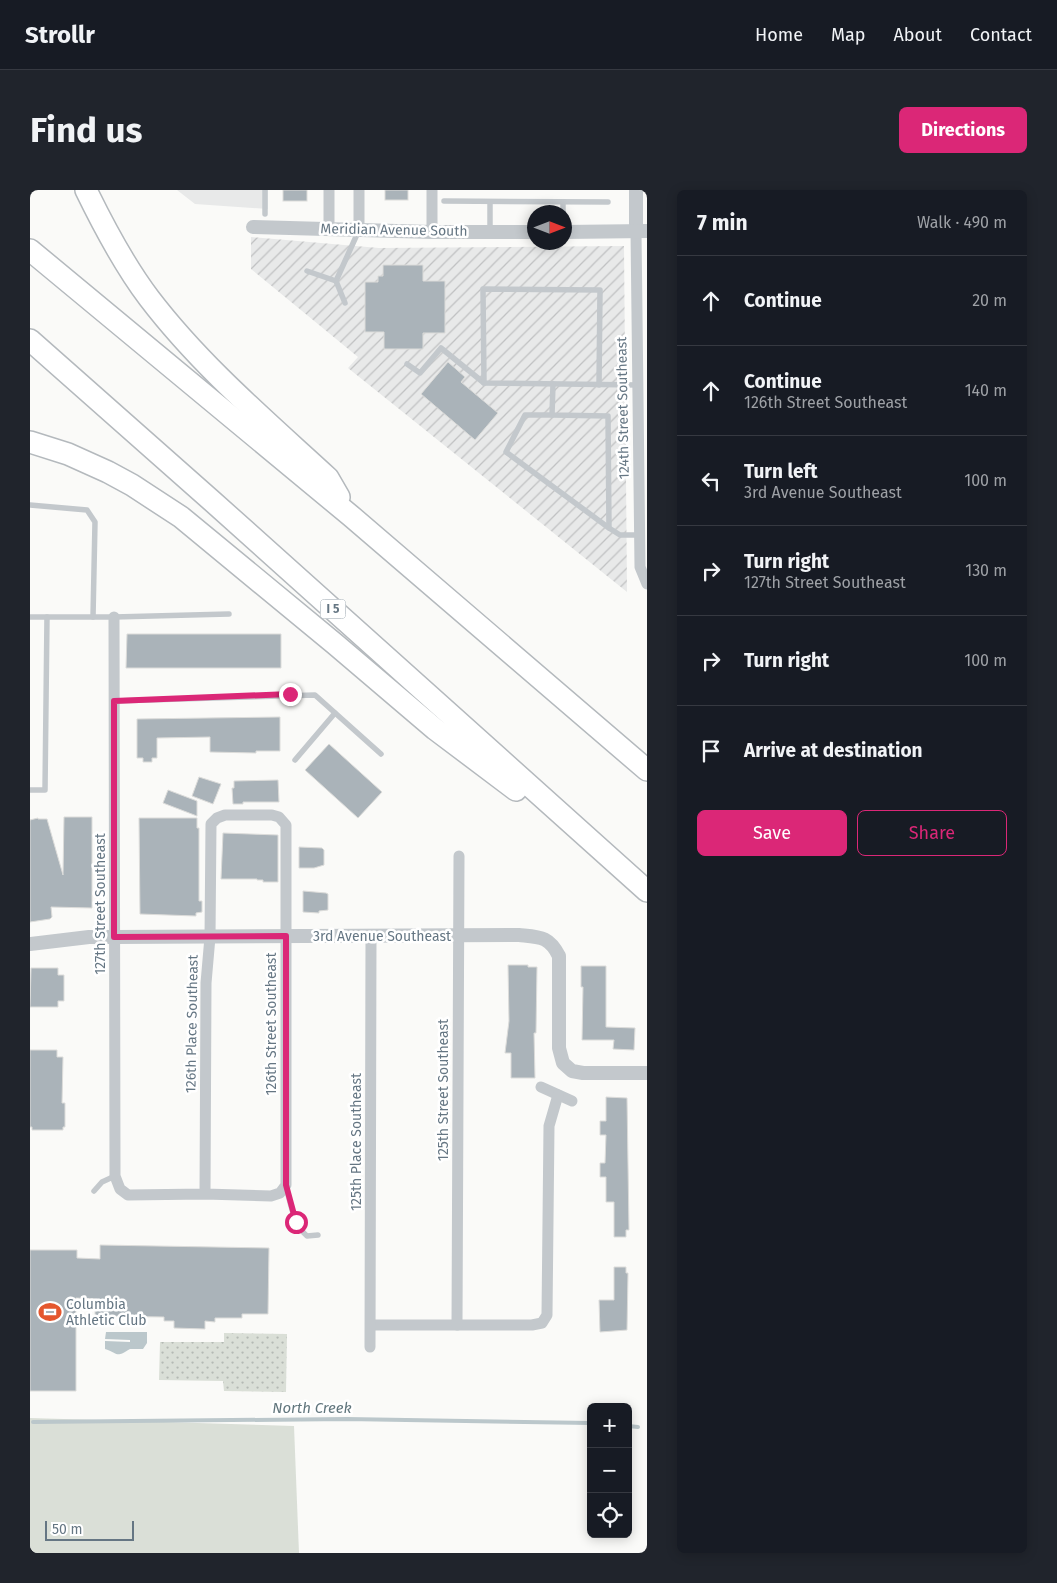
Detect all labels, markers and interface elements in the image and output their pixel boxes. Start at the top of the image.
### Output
text: Strollr [25,21,95,49]
text: Home [755,24,803,46]
text: Map [831,24,865,46]
text: About [893,24,942,46]
text: Contact [970,24,1032,46]
button: Directions [899,107,1027,153]
text: Find us [30,109,142,151]
north arrow [527,205,572,250]
text: 7 min [697,210,748,236]
text: Walk · 490 m [917,213,1007,232]
street label: Meridian Avenue South [320,220,468,240]
icon: ahead [697,287,725,315]
text: Continue [744,289,822,312]
text: 20 m [972,291,1007,310]
street label: 124th Street Southeast [613,336,633,479]
text: Continue [744,370,822,393]
icon: ahead [697,377,725,405]
text: 140 m [965,381,1007,400]
text: 126th Street Southeast [744,393,907,412]
text: Turn left [744,460,818,483]
icon: left [697,467,725,495]
text: 100 m [964,471,1007,490]
text: 3rd Avenue Southeast [744,483,902,502]
text: Turn right [744,550,829,573]
icon: right [697,557,725,585]
text: 130 m [965,561,1007,580]
text: 127th Street Southeast [744,573,906,592]
road number: I 5 [320,599,346,618]
icon: right [697,647,725,675]
text: Turn right [744,649,829,672]
text: 100 m [964,651,1007,670]
route end [279,683,302,706]
icon: arrive [697,737,725,765]
text: Arrive at destination [744,739,923,762]
button: Save [697,810,847,856]
button: Share [857,810,1007,856]
street label: 127th Street Southeast [92,832,109,975]
street label: 3rd Avenue Southeast [313,928,452,945]
street label: 126th Street Southeast [263,952,280,1095]
street label: 126th Place Southeast [182,954,202,1093]
street label: 125th Street Southeast [435,1018,452,1161]
street label: 125th Place Southeast [348,1072,365,1211]
route start [285,1211,308,1234]
place label: Columbia Athletic Club [66,1296,147,1329]
sports icon: Columbia Athletic Club [37,1299,63,1325]
water label: North Creek [272,1399,352,1417]
map controls [587,1403,632,1538]
button: + [587,1403,632,1448]
button: − [587,1448,632,1493]
button: locate [587,1493,632,1538]
scale bar [45,1518,134,1541]
text: 50 m [52,1521,83,1538]

